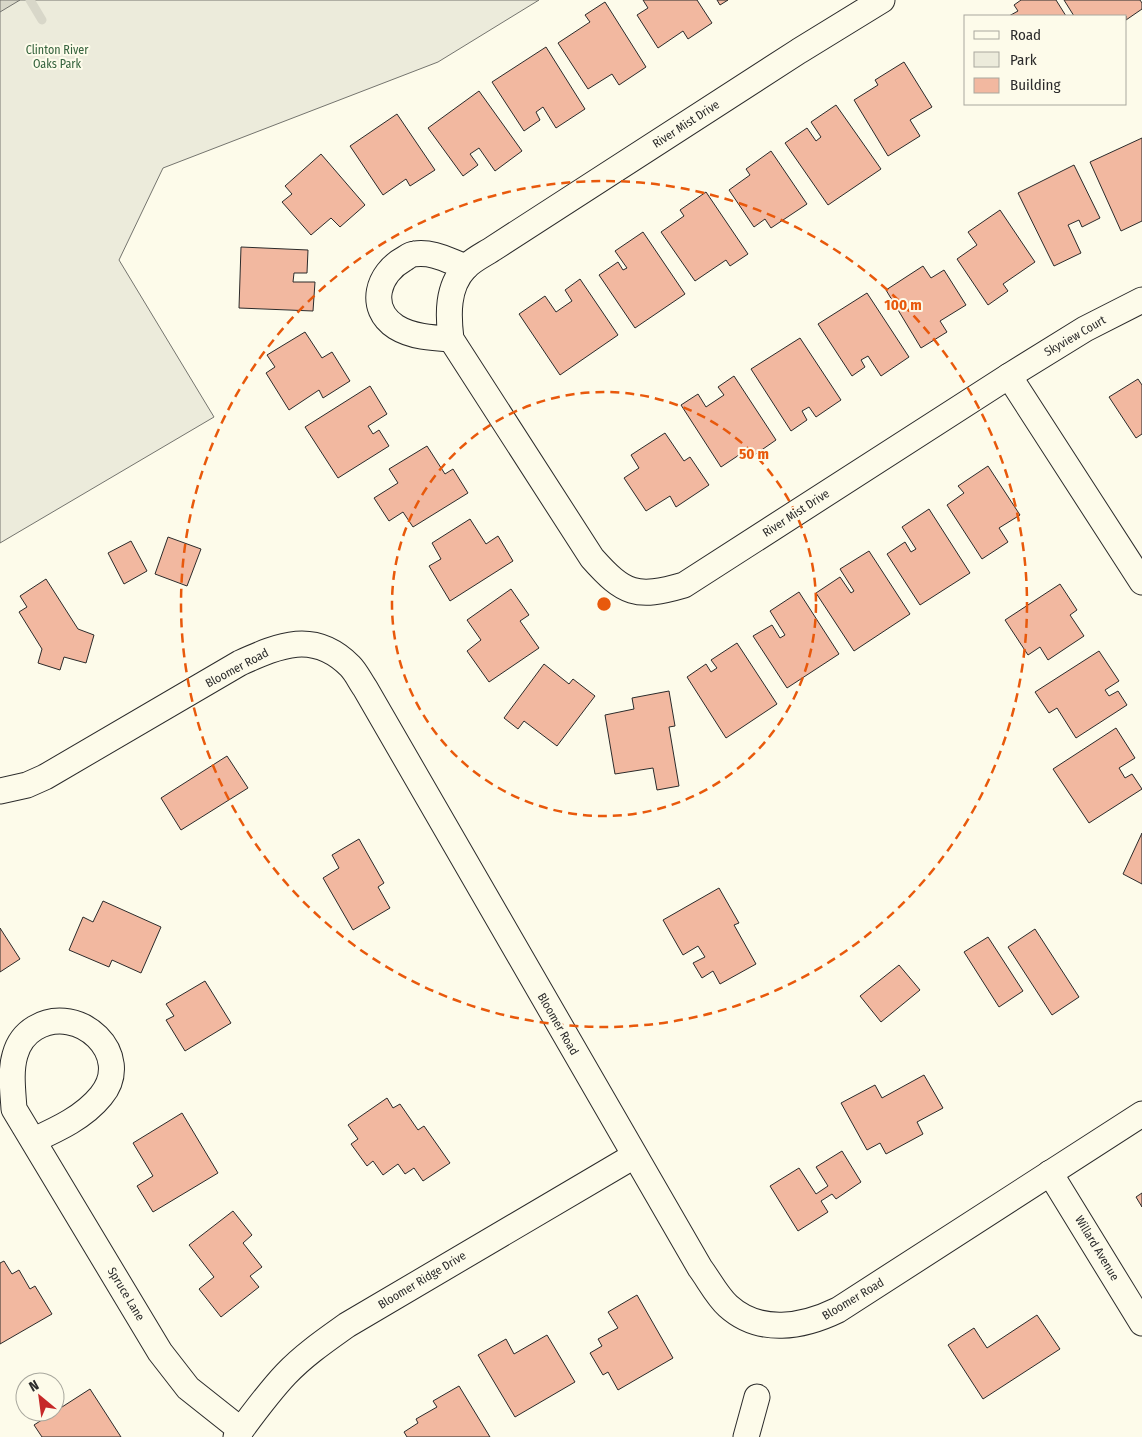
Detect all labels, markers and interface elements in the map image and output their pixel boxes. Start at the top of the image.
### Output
legend [964,15,1127,105]
text: Road [1010,26,1041,44]
park label: Clinton River Oaks Park [26,43,89,71]
text: Park [1010,51,1037,69]
text: Building [1010,76,1061,94]
street label: River Mist Drive [650,97,722,151]
text: 100 m [884,296,922,314]
street label: Skyview Court [1042,313,1108,359]
text: 50 m [739,445,769,463]
street label: River Mist Drive [760,486,832,540]
centre of rings [595,595,613,613]
street label: Bloomer Road [203,646,271,690]
street label: Bloomer Road [535,990,581,1058]
street label: Willard Avenue [1072,1213,1122,1283]
street label: Bloomer Ridge Drive [376,1248,469,1312]
street label: Spruce Lane [105,1265,147,1323]
street label: Bloomer Road [820,1275,886,1323]
north arrow [15,1372,65,1422]
text: N [26,1377,42,1396]

